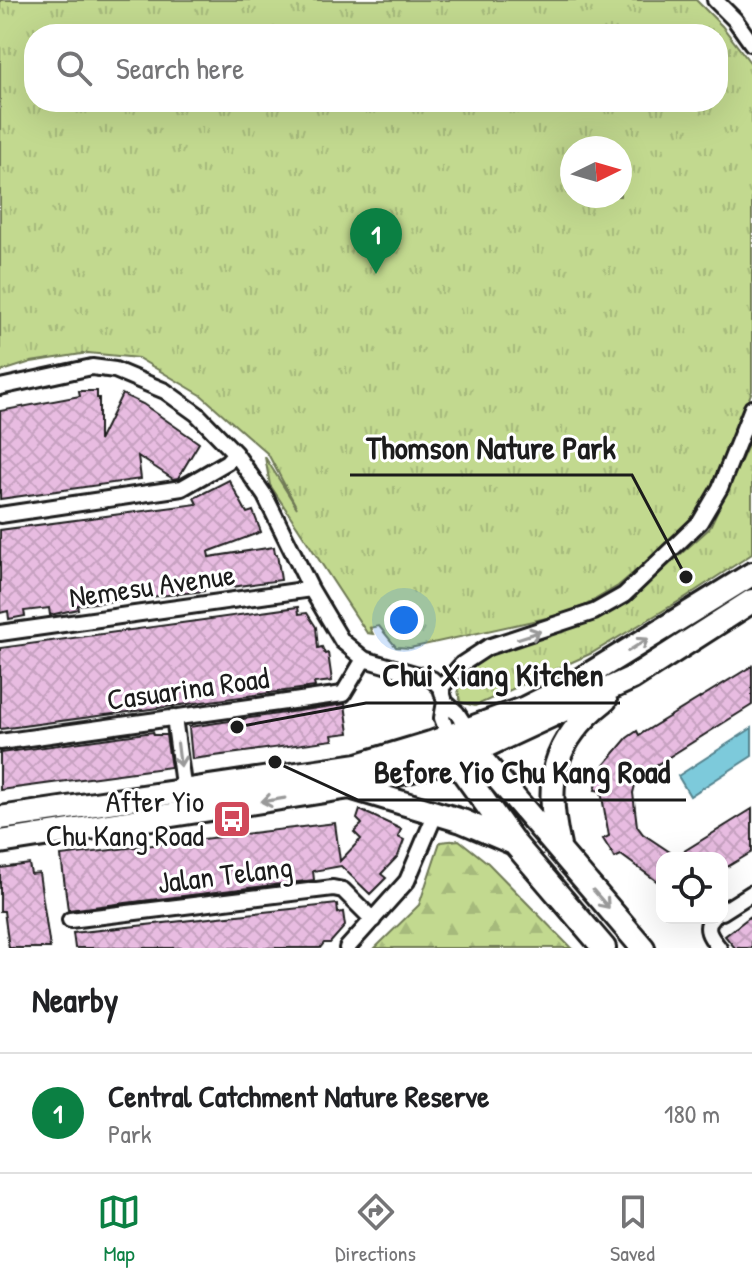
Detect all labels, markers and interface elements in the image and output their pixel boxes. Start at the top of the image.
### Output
search box [24,24,728,112]
icon: search [52,46,96,90]
text: Search here [116,48,244,88]
north arrow [560,136,632,208]
pin: 1 [350,208,402,274]
callout: Thomson Nature Park [350,419,632,475]
text: Thomson Nature Park [365,426,616,469]
street label: Nemesu Avenue [66,554,237,616]
your location [384,600,424,640]
one-way arrow [516,626,541,641]
one-way arrow [626,636,649,652]
callout: Chui Xiang Kitchen [366,647,620,703]
text: Chui Xiang Kitchen [382,653,604,697]
street label: Casuarina Road [104,657,272,719]
one-way arrow [172,742,187,767]
callout: Before Yio Chu Kang Road [358,744,686,800]
text: Before Yio Chu Kang Road [374,750,671,794]
place label: After Yio Chu Kang Road [46,781,204,855]
one-way arrow [261,793,286,808]
bus stop icon: After Yio Chu Kang Road [211,798,253,840]
street label: Jalan Telang [155,846,295,902]
map controls [656,852,728,924]
button: locate [656,852,728,924]
one-way arrow [592,889,610,909]
text: Nearby [32,977,118,1023]
text: Central Catchment Nature Reserve [108,1076,489,1116]
text: 1 [53,1096,63,1131]
text: 180 m [664,1096,720,1131]
text: Park [108,1116,152,1151]
tab: Map [97,1190,141,1268]
tab: Directions [335,1190,416,1268]
tab: Saved [610,1190,655,1268]

